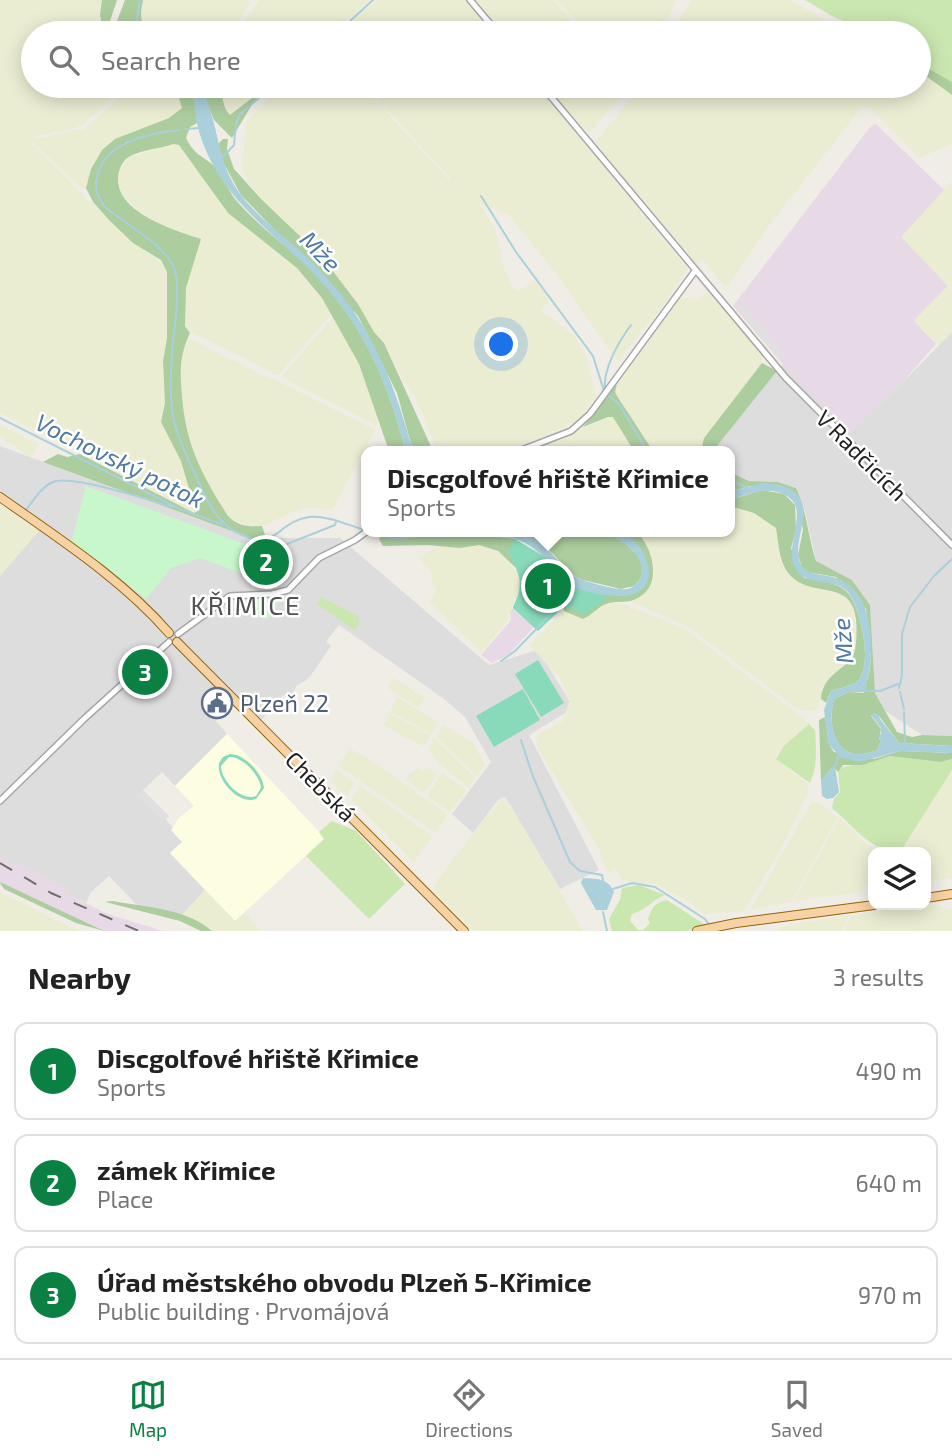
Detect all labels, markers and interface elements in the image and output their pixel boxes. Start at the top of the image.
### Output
search box [21,21,931,98]
icon: search [45,41,83,79]
text: Search here [101,44,241,75]
water label: Mže [295,224,347,278]
your location [484,327,518,361]
street label: V Radčicích [811,404,913,506]
water label: Vochovský potok [31,407,209,513]
popup [361,446,735,537]
text: Discgolfové hřiště Křimice [387,462,709,493]
text: Sports [387,493,456,521]
pin: 2 [243,536,289,588]
pin: 1 [525,560,571,612]
district label: KŘIMICE [190,589,302,620]
water label: Mže [826,617,858,665]
pin: 3 [122,646,168,698]
public building icon: Plzeň 22 [200,686,234,720]
place label: Plzeň 22 [240,689,329,717]
street label: Chebská [280,745,362,827]
map controls [868,847,931,910]
button: layers [868,847,931,910]
text: Nearby [28,959,131,995]
text: 3 results [833,963,924,991]
text: Discgolfové hřiště Křimice [97,1042,419,1073]
text: 1 [48,1057,58,1085]
text: 490 m [856,1057,922,1085]
text: Sports [97,1073,166,1101]
text: zámek Křimice [97,1154,276,1185]
text: 2 [46,1169,60,1197]
text: 640 m [856,1169,922,1197]
text: Place [97,1185,153,1213]
text: Úřad městského obvodu Plzeň 5-Křimice [97,1266,592,1297]
text: 3 [46,1281,60,1309]
text: 970 m [858,1281,922,1309]
text: Public building · Prvomájová [97,1297,389,1325]
tab: Map [129,1376,167,1441]
tab: Directions [425,1376,513,1441]
tab: Saved [771,1376,823,1441]

